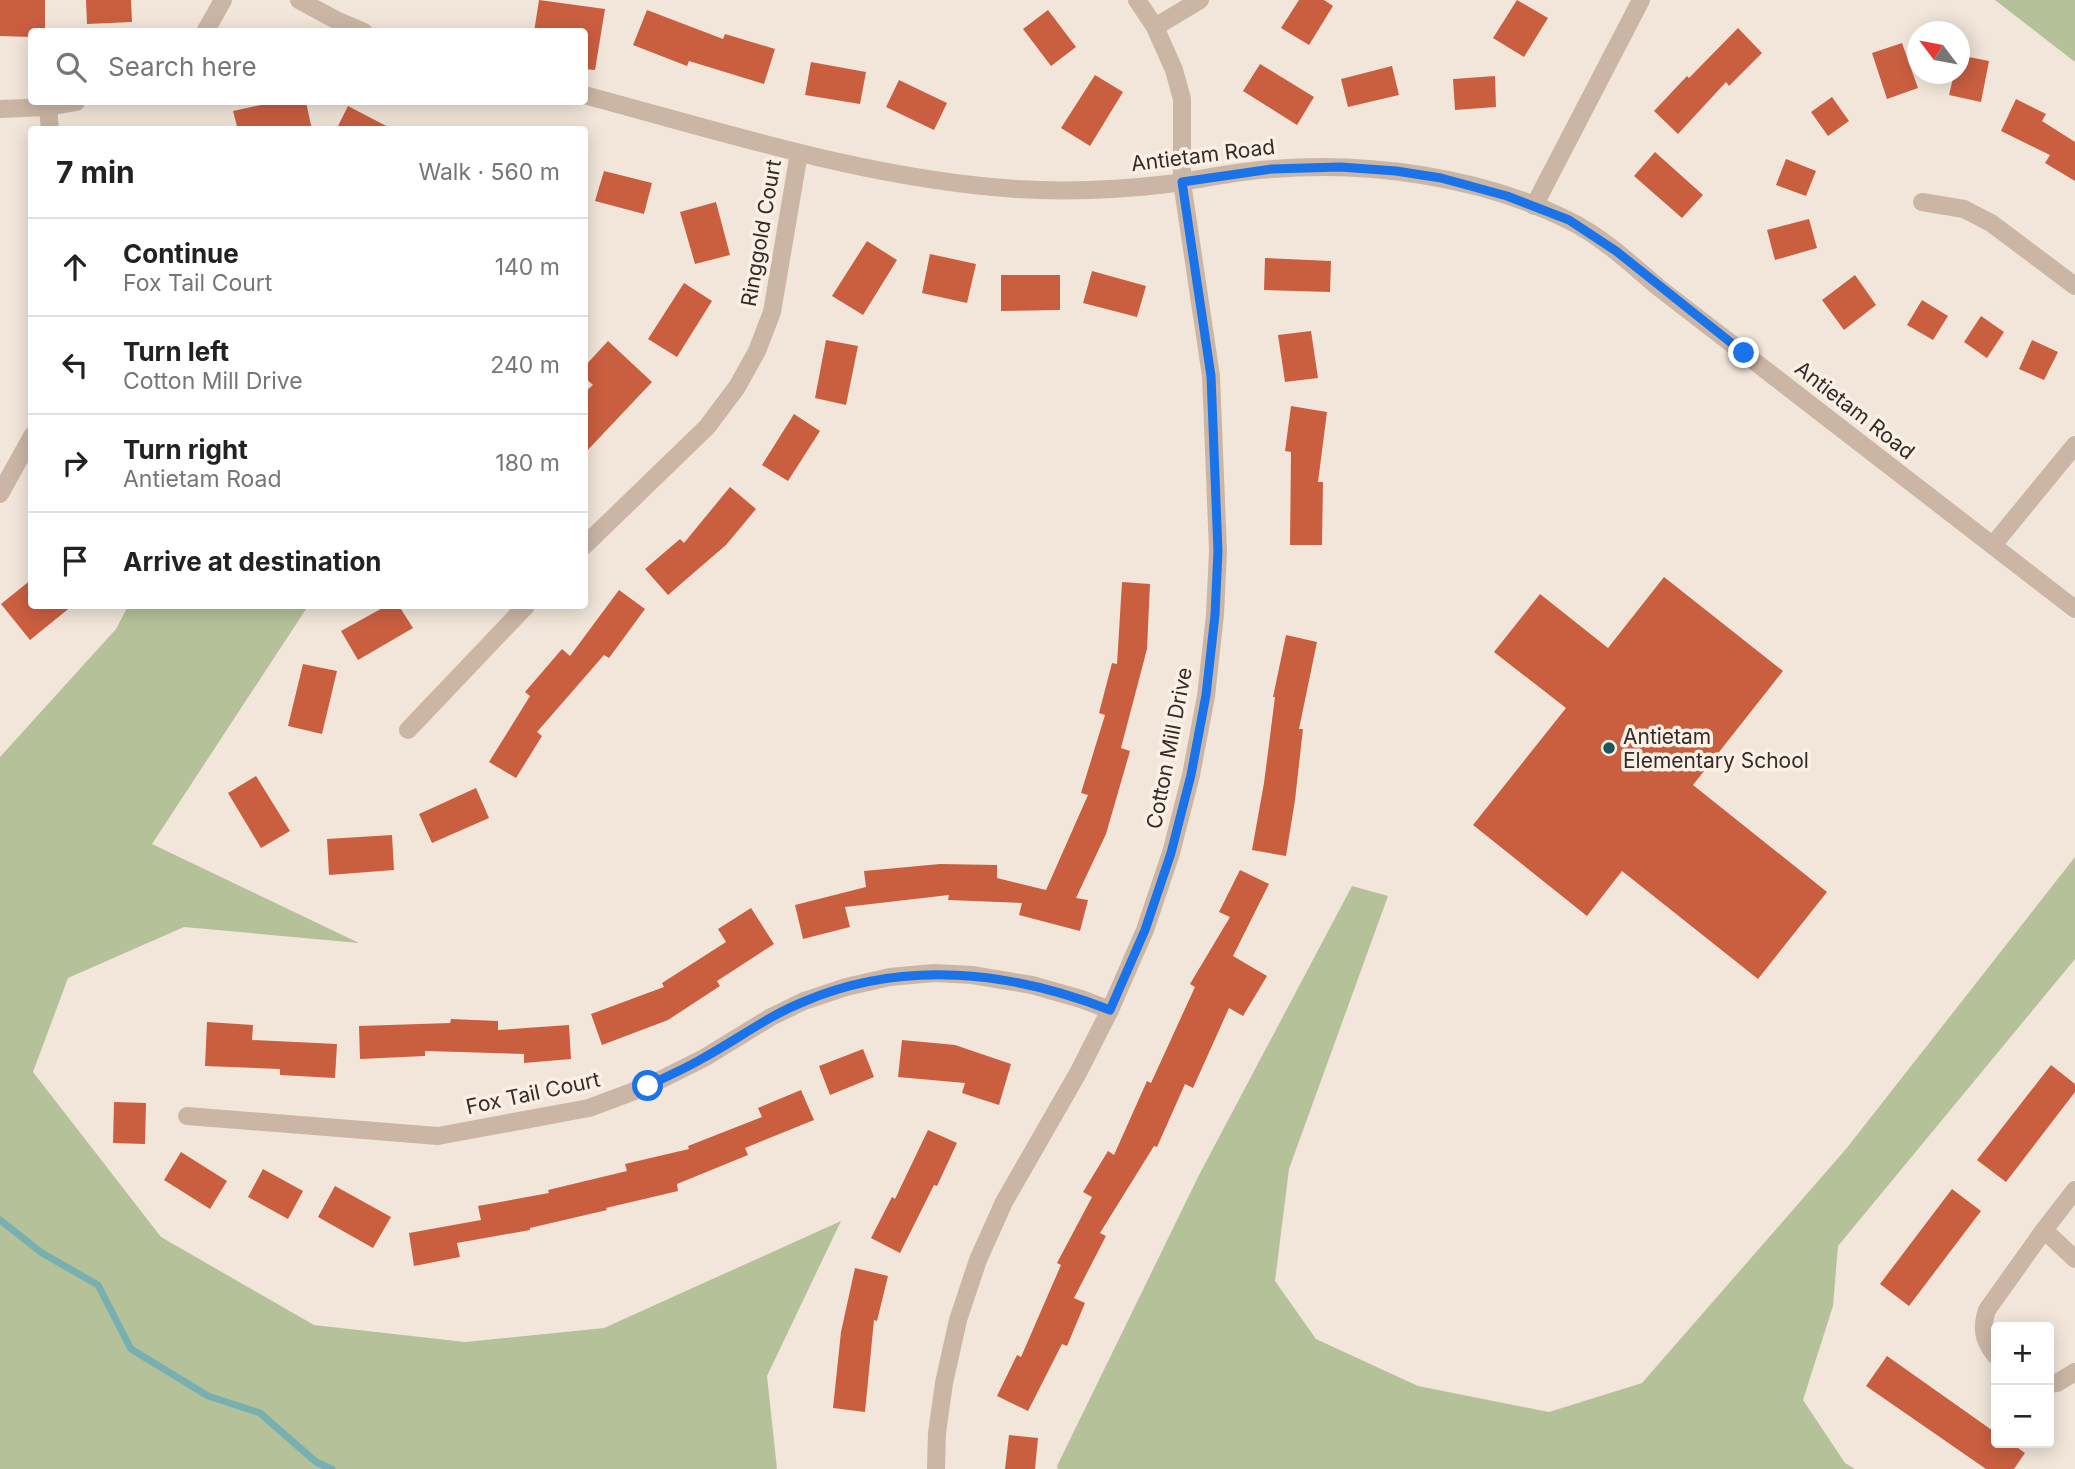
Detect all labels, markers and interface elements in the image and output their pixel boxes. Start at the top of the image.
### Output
north arrow [1907,21,1970,84]
search box [28,28,588,105]
icon: search [52,48,90,86]
text: Search here [108,51,257,82]
street label: Antietam Road [1130,134,1276,176]
text: 7 min [56,154,135,190]
text: Walk · 560 m [418,158,560,186]
street label: Ringgold Court [736,158,786,308]
text: Continue [123,238,239,269]
icon: ahead [56,248,94,286]
text: 140 m [495,253,560,281]
text: Fox Tail Court [123,269,272,297]
text: Turn left [123,336,229,367]
route end [1728,337,1759,368]
icon: left [56,346,94,384]
text: 240 m [490,351,560,379]
street label: Antietam Road [1790,356,1920,464]
text: Cotton Mill Drive [123,367,303,395]
text: Turn right [123,434,248,465]
icon: right [56,444,94,482]
text: 180 m [495,449,560,477]
text: Antietam Road [123,465,282,493]
icon: arrive [56,542,94,580]
text: Arrive at destination [123,546,382,577]
street label: Cotton Mill Drive [1141,665,1197,831]
place label: Antietam Elementary School [1623,724,1809,773]
marker: Antietam Elementary School [1601,740,1617,756]
street label: Fox Tail Court [464,1067,602,1119]
route start [632,1070,663,1101]
map controls [1991,1322,2054,1448]
button: + [1991,1322,2054,1385]
button: − [1991,1385,2054,1448]

